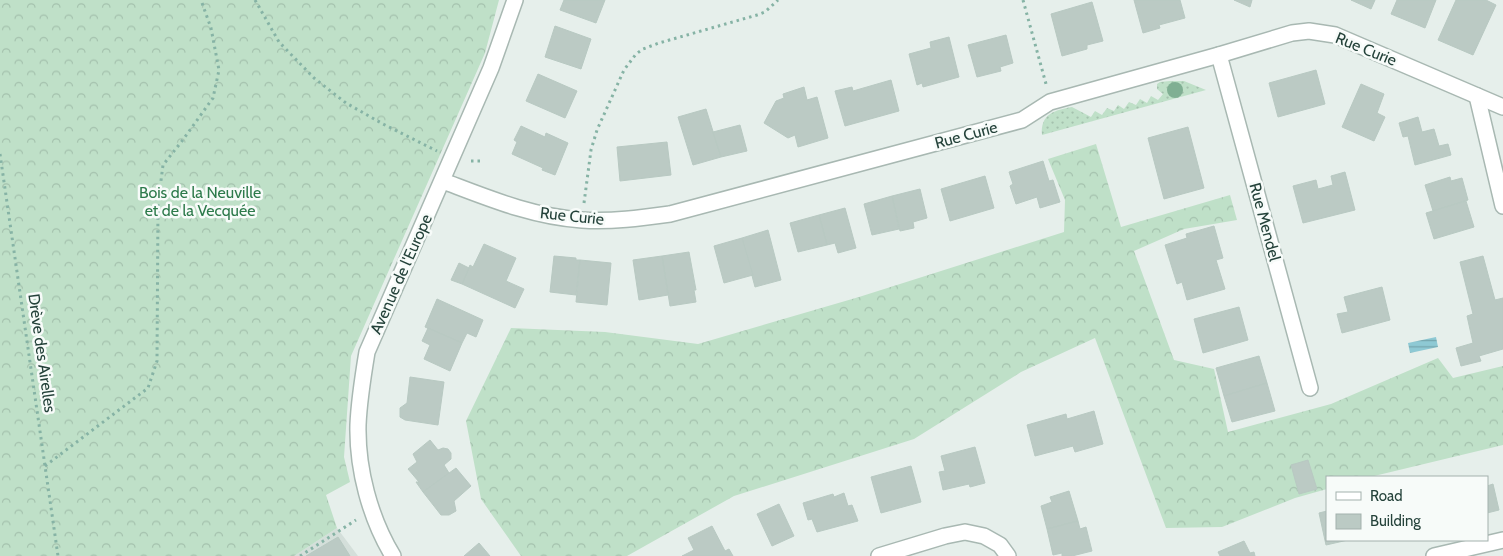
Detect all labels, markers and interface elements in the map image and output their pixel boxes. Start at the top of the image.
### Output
street label: Rue Curie [1333,28,1399,70]
street label: Rue Curie [932,118,1000,152]
street label: Rue Mendel [1245,181,1285,264]
park label: Bois de la Neuville et de la Vecquée [139,183,261,220]
street label: Rue Curie [539,203,605,229]
street label: Avenue de l'Europe [366,211,436,337]
street label: Drève des Airelles [24,292,60,414]
legend [1326,476,1488,541]
text: Road [1370,487,1403,505]
text: Building [1370,512,1421,530]

